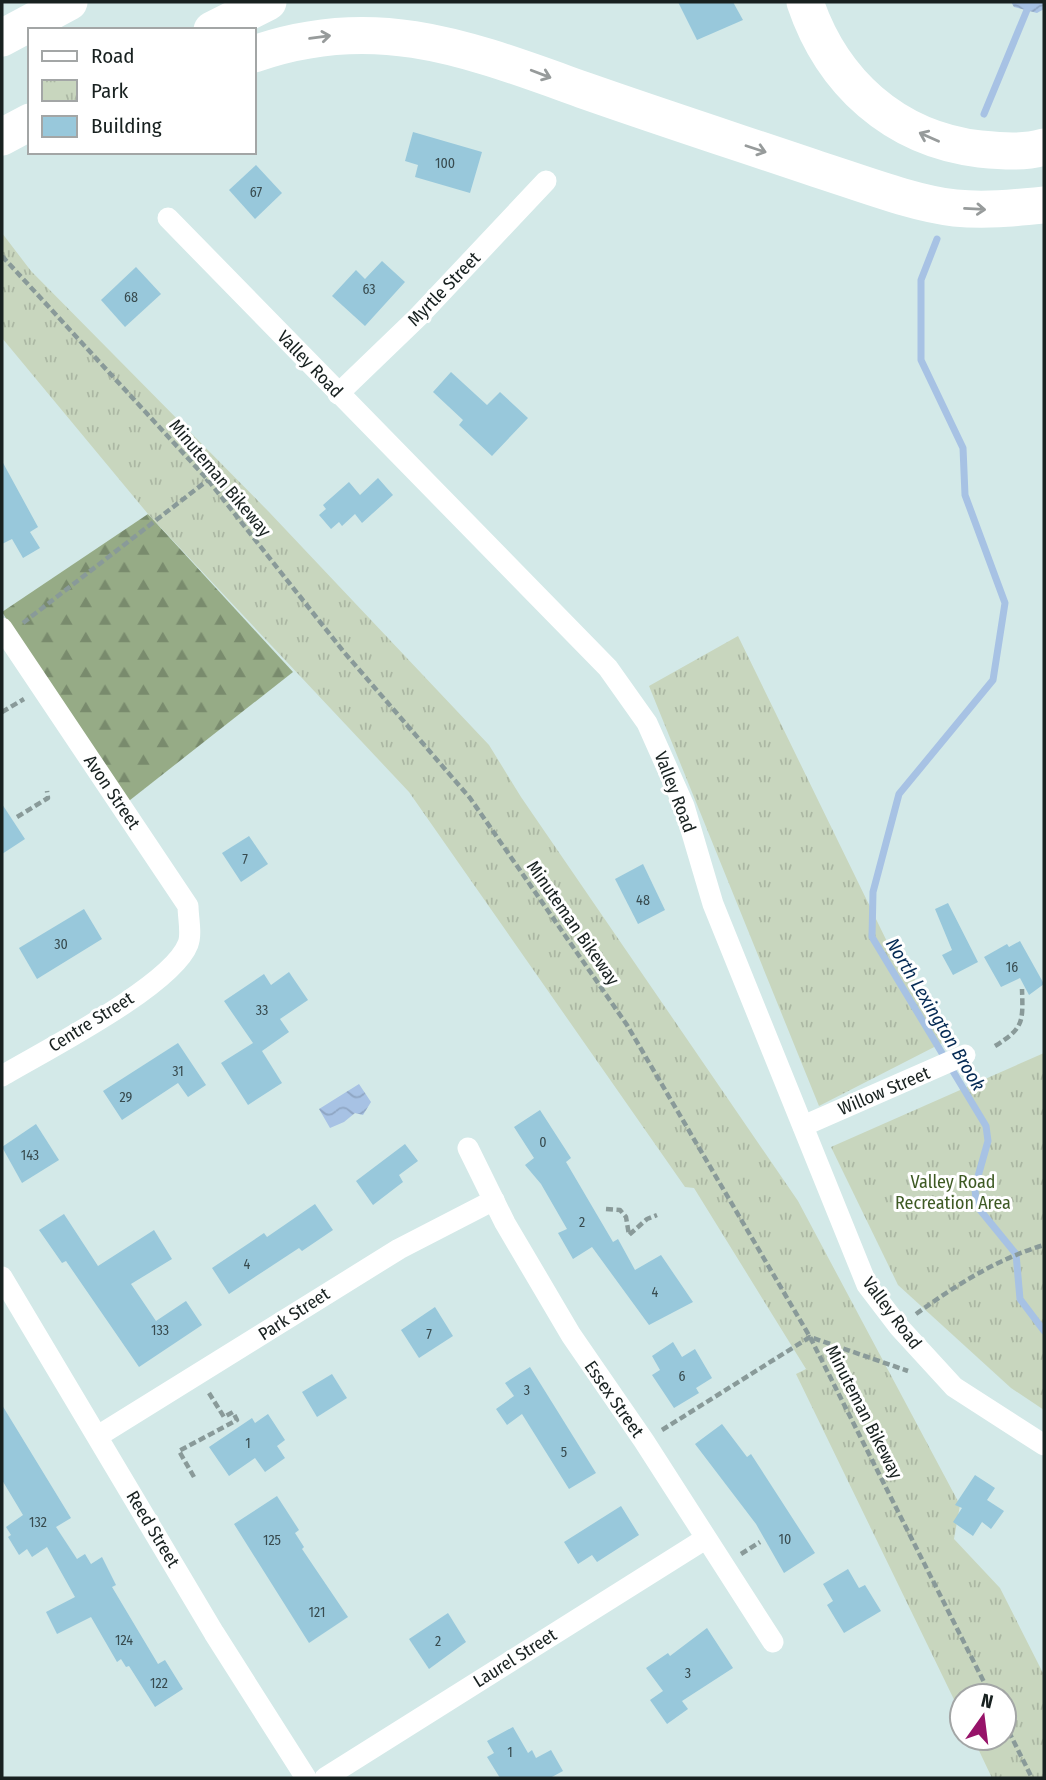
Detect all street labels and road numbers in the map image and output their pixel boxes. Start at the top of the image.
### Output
street label: Myrtle Street [403,247,485,331]
street label: Valley Road [273,326,347,402]
street label: Minuteman Bikeway [164,415,276,541]
street label: Valley Road [650,748,700,836]
street label: Avon Street [79,751,145,833]
street label: Minuteman Bikeway [522,857,624,989]
street label: Centre Street [44,987,138,1057]
street label: Willow Street [835,1062,933,1120]
street label: Valley Road [858,1272,926,1354]
street label: Park Street [254,1283,334,1345]
street label: Minuteman Bikeway [821,1342,907,1482]
street label: Essex Street [580,1356,648,1442]
street label: Reed Street [122,1487,184,1571]
street label: Laurel Street [469,1624,561,1692]

